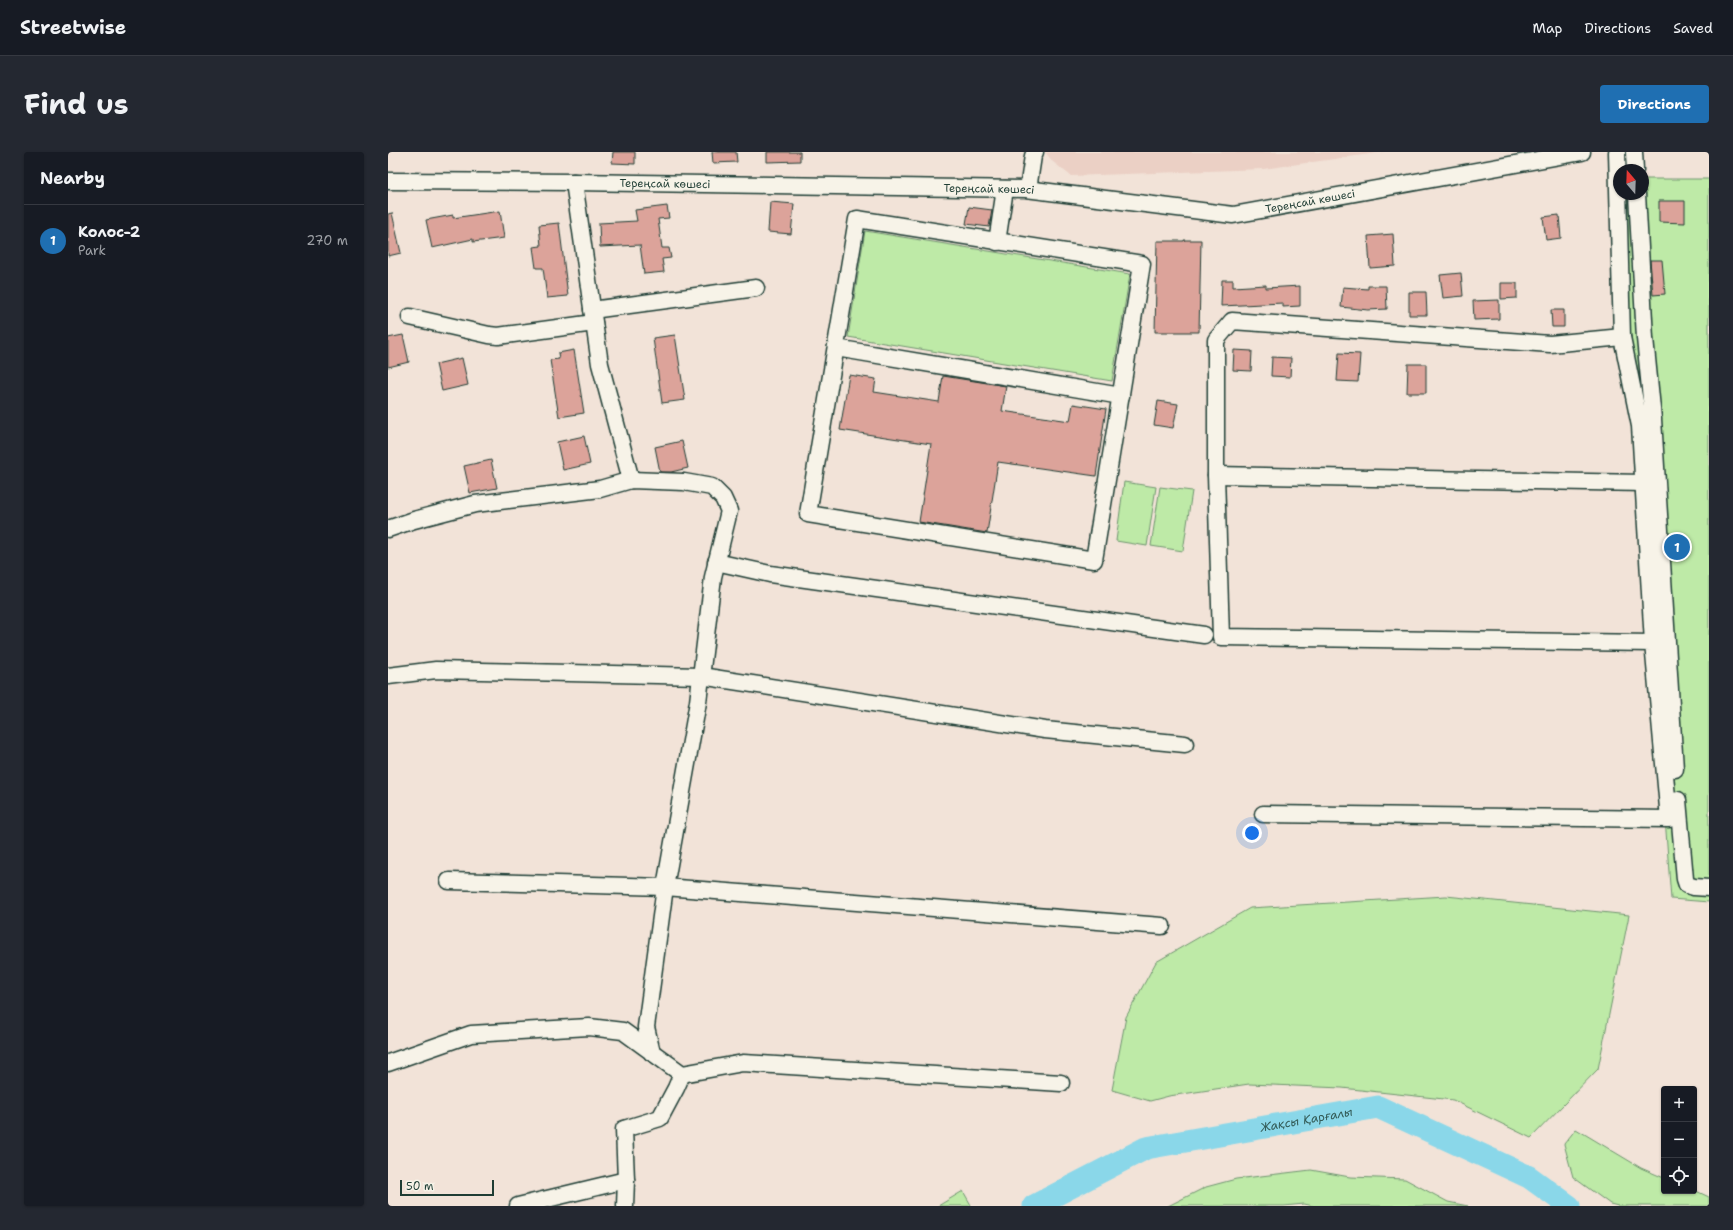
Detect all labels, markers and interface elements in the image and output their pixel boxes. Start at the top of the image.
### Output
text: Streetwise [20,15,126,40]
text: Map [1533,19,1563,37]
text: Directions [1585,19,1651,37]
text: Saved [1673,19,1713,37]
text: Find us [24,85,129,123]
button: Directions [1600,85,1709,123]
north arrow [1613,164,1649,200]
text: Nearby [40,167,105,189]
street label: Тереңсай көшесі [619,176,710,192]
street label: Тереңсай көшесі [943,181,1035,198]
street label: Тереңсай көшесі [1264,186,1356,217]
text: Колос-2 [78,222,140,242]
text: 1 [50,232,56,249]
text: 270 m [306,232,348,249]
text: Park [78,242,106,259]
pin: 1 [1664,532,1690,562]
your location [1242,823,1262,843]
map controls [1661,1086,1697,1194]
button: + [1661,1086,1697,1122]
water label: Жақсы Қарғалы [1258,1104,1354,1136]
button: − [1661,1122,1697,1158]
button: locate [1661,1158,1697,1194]
scale bar [400,1178,494,1197]
text: 50 m [406,1179,434,1194]

